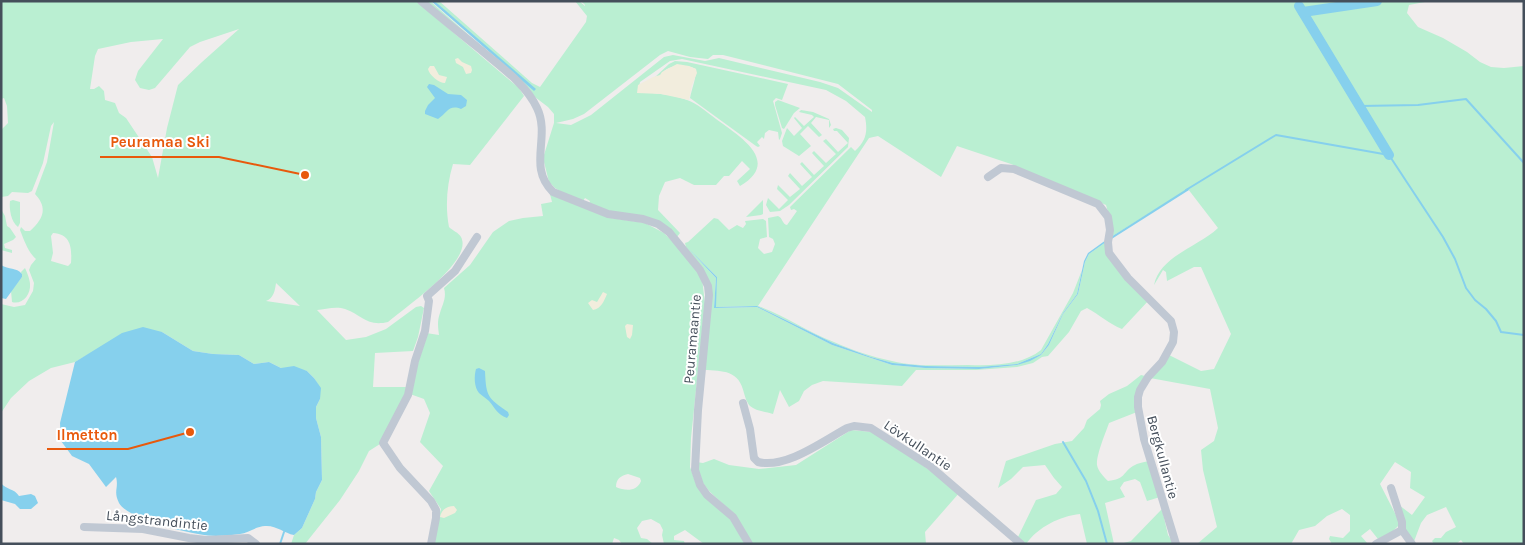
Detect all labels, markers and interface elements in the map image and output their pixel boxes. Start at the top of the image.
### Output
callout: Peuramaa Ski [100,127,219,157]
text: Peuramaa Ski [110,133,210,151]
street label: Peuramaantie [680,294,705,385]
street label: Bergkullantie [1143,414,1182,501]
street label: Lövkullantie [881,416,955,474]
callout: Ilmetton [47,419,128,449]
text: Ilmetton [57,426,118,444]
street label: Långstrandintie [105,507,209,534]

